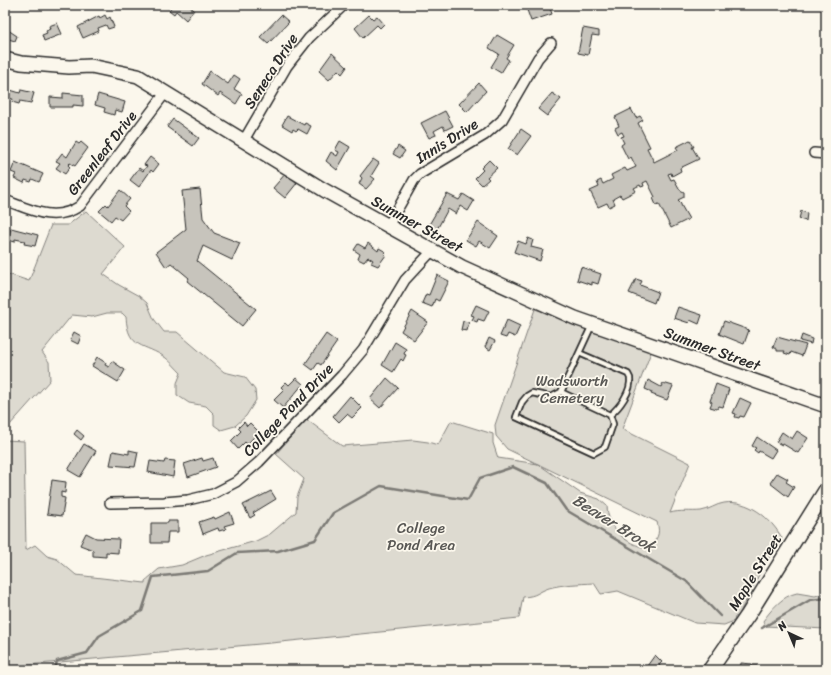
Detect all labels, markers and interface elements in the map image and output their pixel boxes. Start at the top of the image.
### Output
street label: Seneca Drive [237,28,305,114]
street label: Greenleaf Drive [60,105,144,201]
street label: Innis Drive [410,111,483,171]
street label: Summer Street [366,188,468,260]
street label: Summer Street [660,319,765,379]
street label: College Pond Drive [236,357,340,463]
park label: Wadsworth Cemetery [536,368,608,411]
water label: Beaver Brook [567,486,664,561]
park label: College Pond Area [387,515,455,558]
street label: Maple Street [721,528,789,616]
north arrow [769,613,809,653]
text: N [772,616,792,636]

